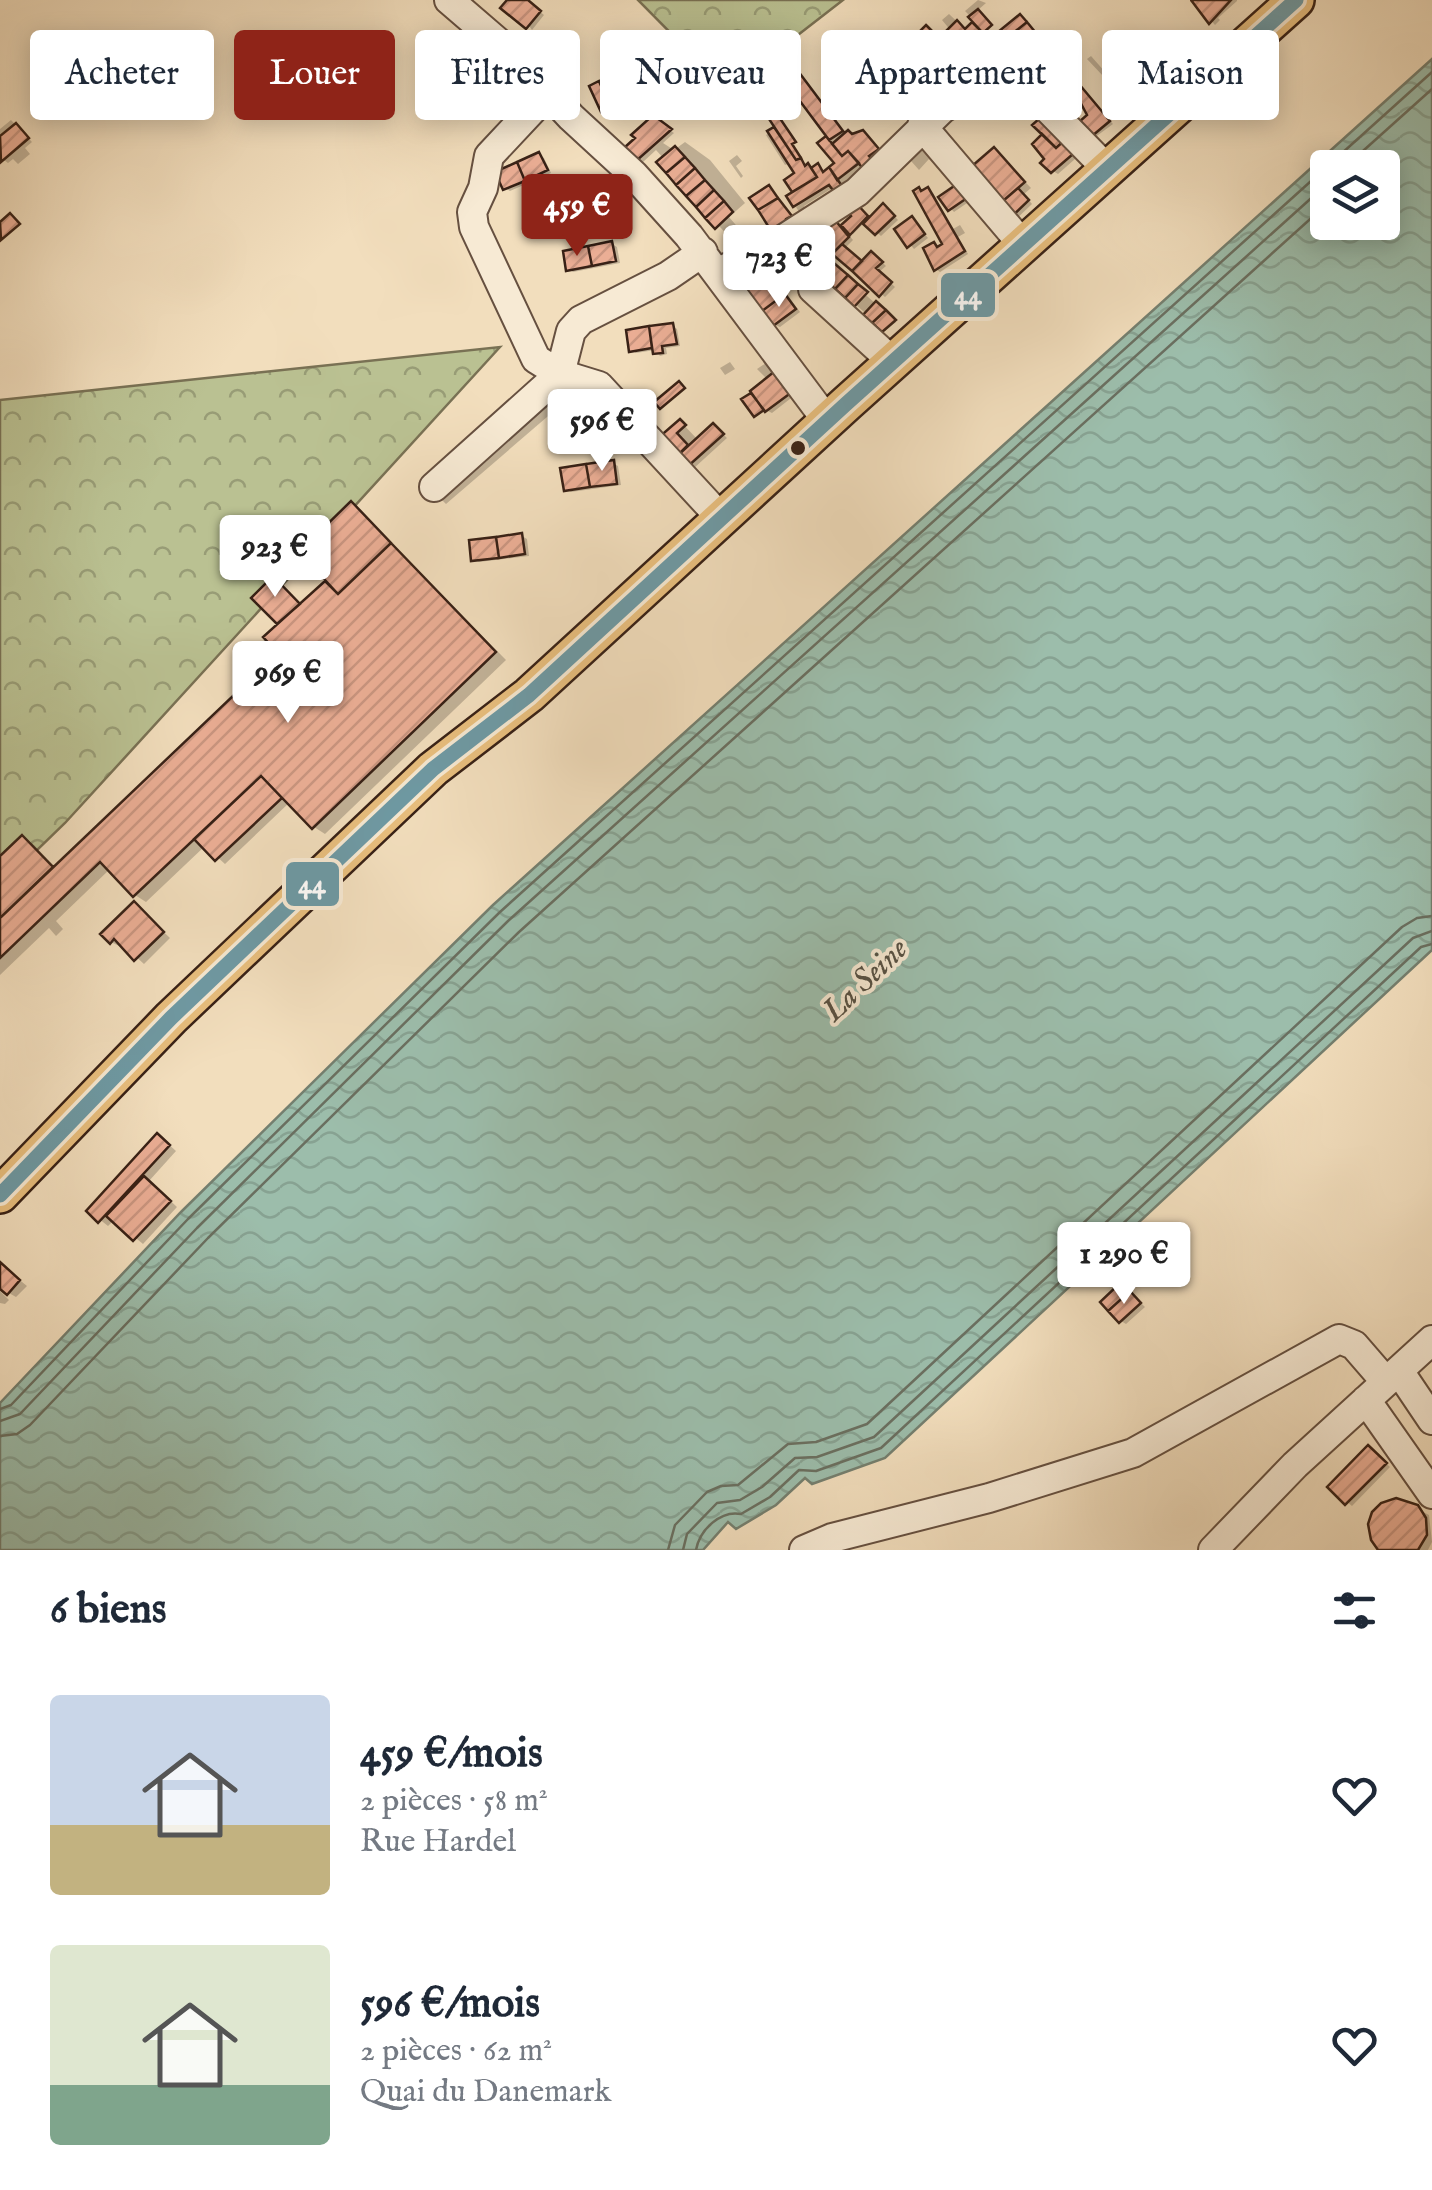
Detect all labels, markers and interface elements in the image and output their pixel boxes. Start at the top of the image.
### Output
chip: Acheter [30,30,214,120]
chip: Louer [234,30,395,120]
chip: Filtres [415,30,580,120]
chip: Nouveau [600,30,801,120]
chip: Appartement [821,30,1082,120]
chip: Maison [1102,30,1279,120]
map controls [1310,150,1400,240]
button: layers [1310,150,1400,240]
pin: 459 € [507,174,647,259]
text: 459 € [544,186,610,227]
pin: 723 € [709,225,849,310]
text: 723 € [745,237,813,278]
line badge: 44 [939,271,997,319]
text: 44 [954,279,982,314]
pin: 596 € [532,389,672,474]
text: 596 € [570,401,634,442]
unlabelled marker [788,438,808,458]
pin: 923 € [205,515,345,600]
text: 923 € [242,527,308,568]
pin: 969 € [218,641,358,726]
text: 969 € [254,653,322,694]
line badge: 44 [284,860,341,908]
text: 44 [298,868,326,903]
water label: La Seine [813,930,918,1032]
pin: 1 290 € [1032,1222,1216,1307]
text: 1 290 € [1079,1234,1169,1275]
icon: filters [1327,1583,1382,1638]
text: 6 biens [50,1584,167,1637]
text: 459 €/mois [360,1728,543,1781]
icon: home [130,1735,250,1855]
icon: heart [1327,1768,1382,1823]
text: 2 pièces · 58 m² [360,1781,548,1822]
text: Rue Hardel [360,1822,516,1863]
text: 596 €/mois [360,1978,540,2031]
icon: home [130,1985,250,2105]
icon: heart [1327,2018,1382,2073]
text: 2 pièces · 62 m² [360,2031,552,2072]
text: Quai du Danemark [360,2072,611,2113]

